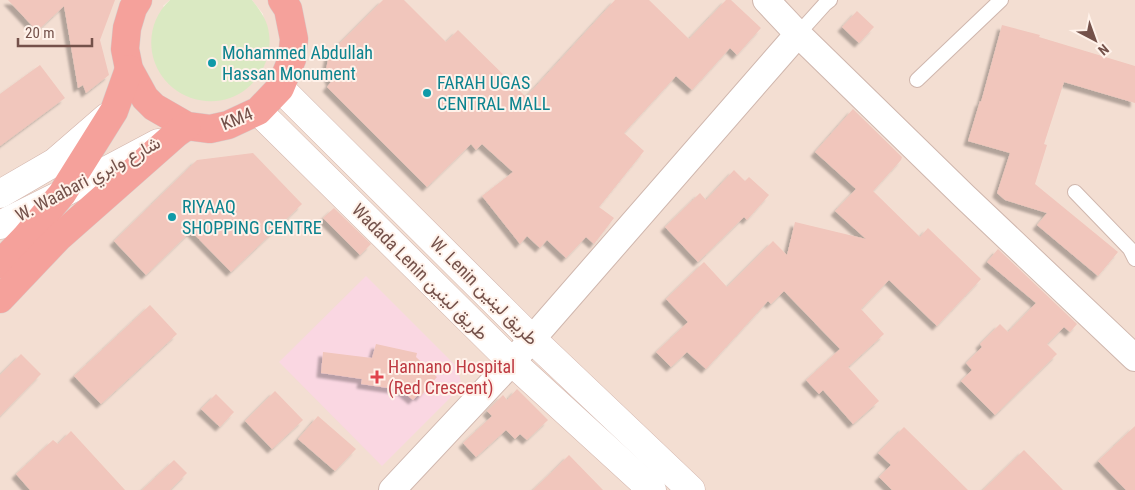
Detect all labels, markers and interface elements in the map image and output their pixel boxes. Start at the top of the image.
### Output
scale bar [18,15,91,47]
north arrow [1070,15,1120,65]
text: 20 m [25,24,55,42]
text: N [1095,41,1112,59]
place label: Mohammed Abdullah Hassan Monument [222,42,373,84]
marker: Mohammed Abdullah Hassan Monument [206,57,218,69]
place label: FARAH UGAS CENTRAL MALL [437,72,551,114]
marker: FARAH UGAS CENTRAL MALL [421,87,433,99]
street label: KM4 [218,103,256,134]
street label: W. Waabari شارع وابري [12,132,166,230]
place label: RIYAAQ SHOPPING CENTRE [182,196,322,238]
street label: Wadada Lenin طريق لينين [347,199,493,345]
marker: RIYAAQ SHOPPING CENTRE [166,211,178,223]
street label: W. Lenin طريق لينين [425,232,543,350]
place label: Hannano Hospital (Red Crescent) [388,356,515,399]
marker: Hannano Hospital (Red Crescent) [370,370,384,384]

